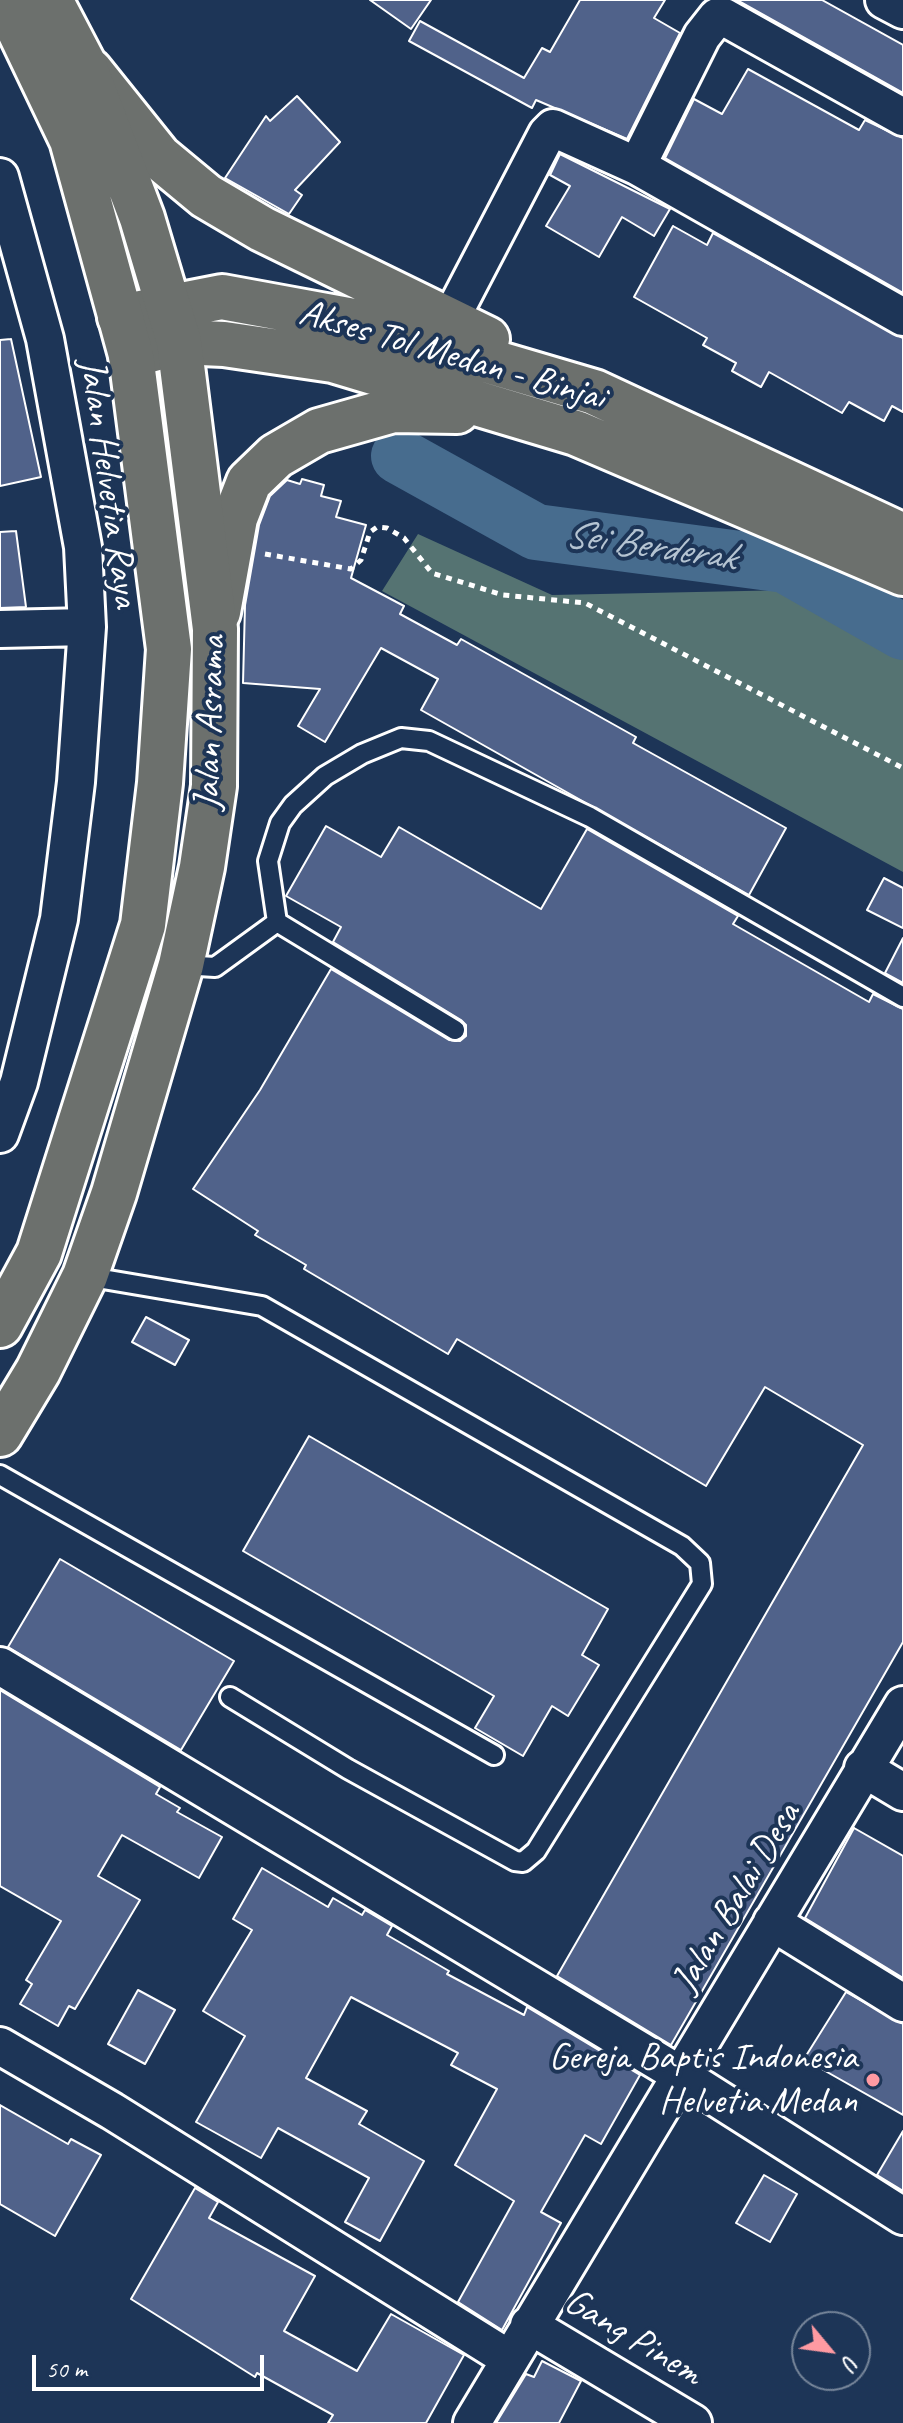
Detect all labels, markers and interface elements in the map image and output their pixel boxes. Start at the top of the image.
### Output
street label: Akses Tol Medan - Binjai [294,291,610,421]
street label: Jalan Helvetia Raya [68,356,148,610]
water label: Sei Berderak [562,511,738,583]
street label: Jalan Asrama [185,635,237,811]
street label: Jalan Balai Desa [663,1795,811,2001]
place label: Gereja Baptis Indonesia Helvetia Medan [549,2035,857,2124]
marker: Gereja Baptis Indonesia Helvetia Medan [864,2071,882,2089]
street label: Gang Pinem [556,2279,710,2397]
north arrow [791,2311,871,2391]
scale bar [36,2339,268,2389]
text: U [835,2350,865,2373]
text: 50 m [46,2354,87,2384]

